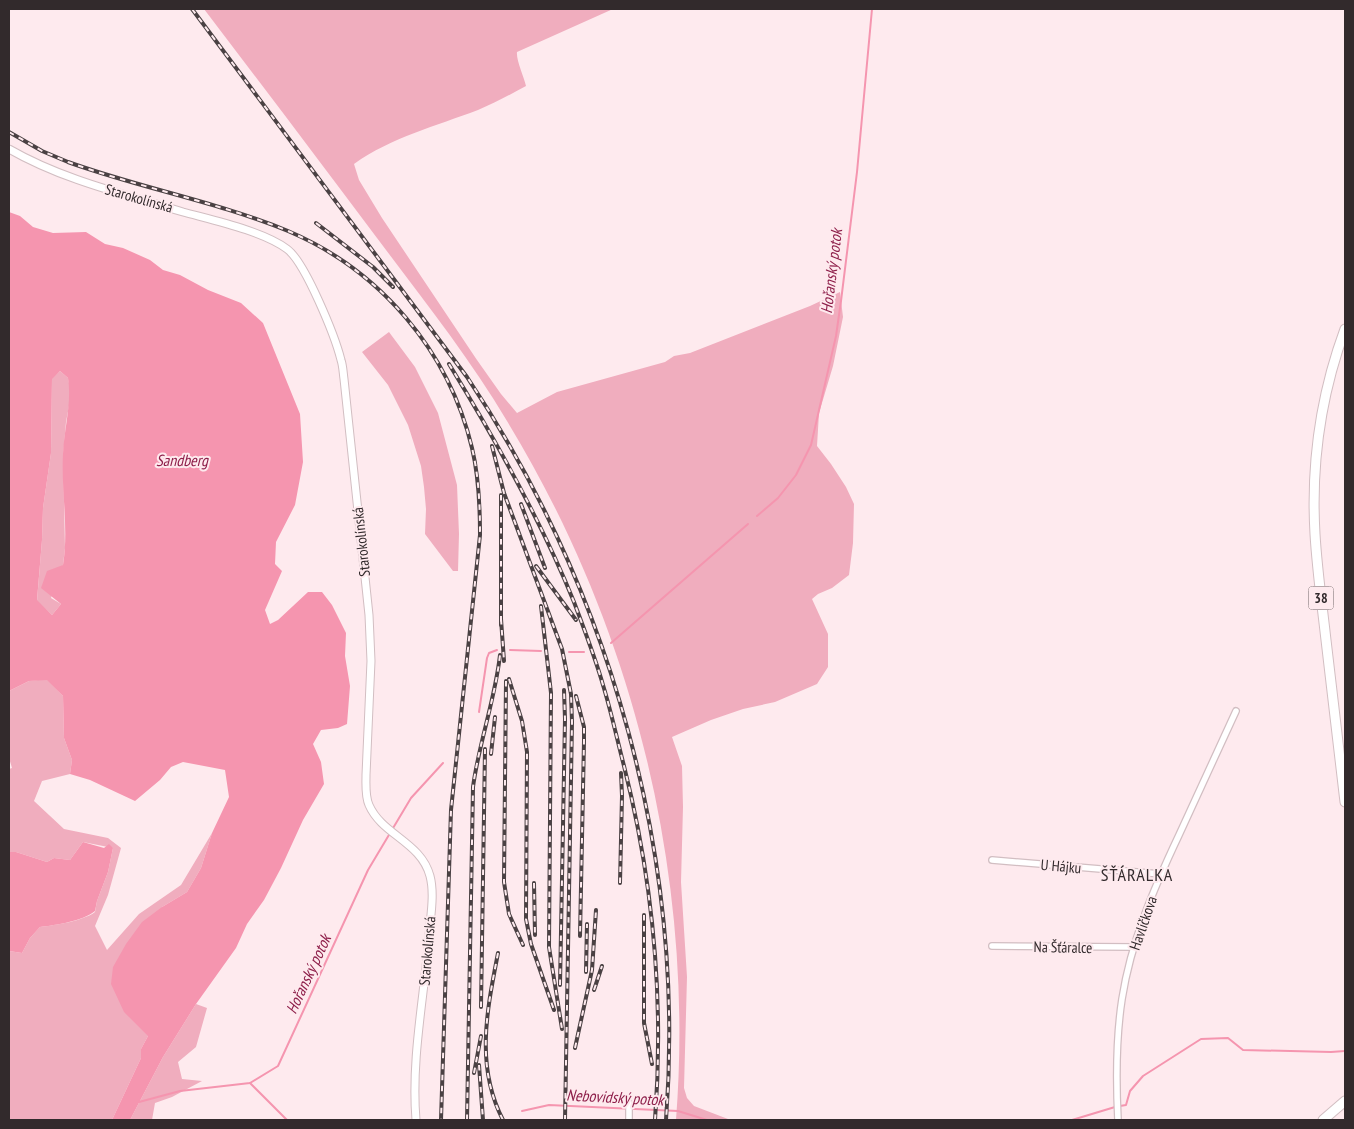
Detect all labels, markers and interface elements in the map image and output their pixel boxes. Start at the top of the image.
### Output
street label: Starokolínská [103,179,175,217]
water label: Hořanský potok [816,226,846,314]
water label: Sandberg [156,450,209,470]
street label: Starokolínská [348,506,374,578]
road number: 38 [1308,586,1334,610]
street label: U Hájku [1040,855,1082,877]
district label: ŠŤÁRALKA [1101,863,1173,886]
street label: Havlíčkova [1125,894,1161,952]
street label: Starokolínská [415,916,439,986]
water label: Hořanský potok [281,930,336,1017]
street label: Na Šťáralce [1033,937,1093,957]
water label: Nebovidský potok [566,1084,666,1110]

